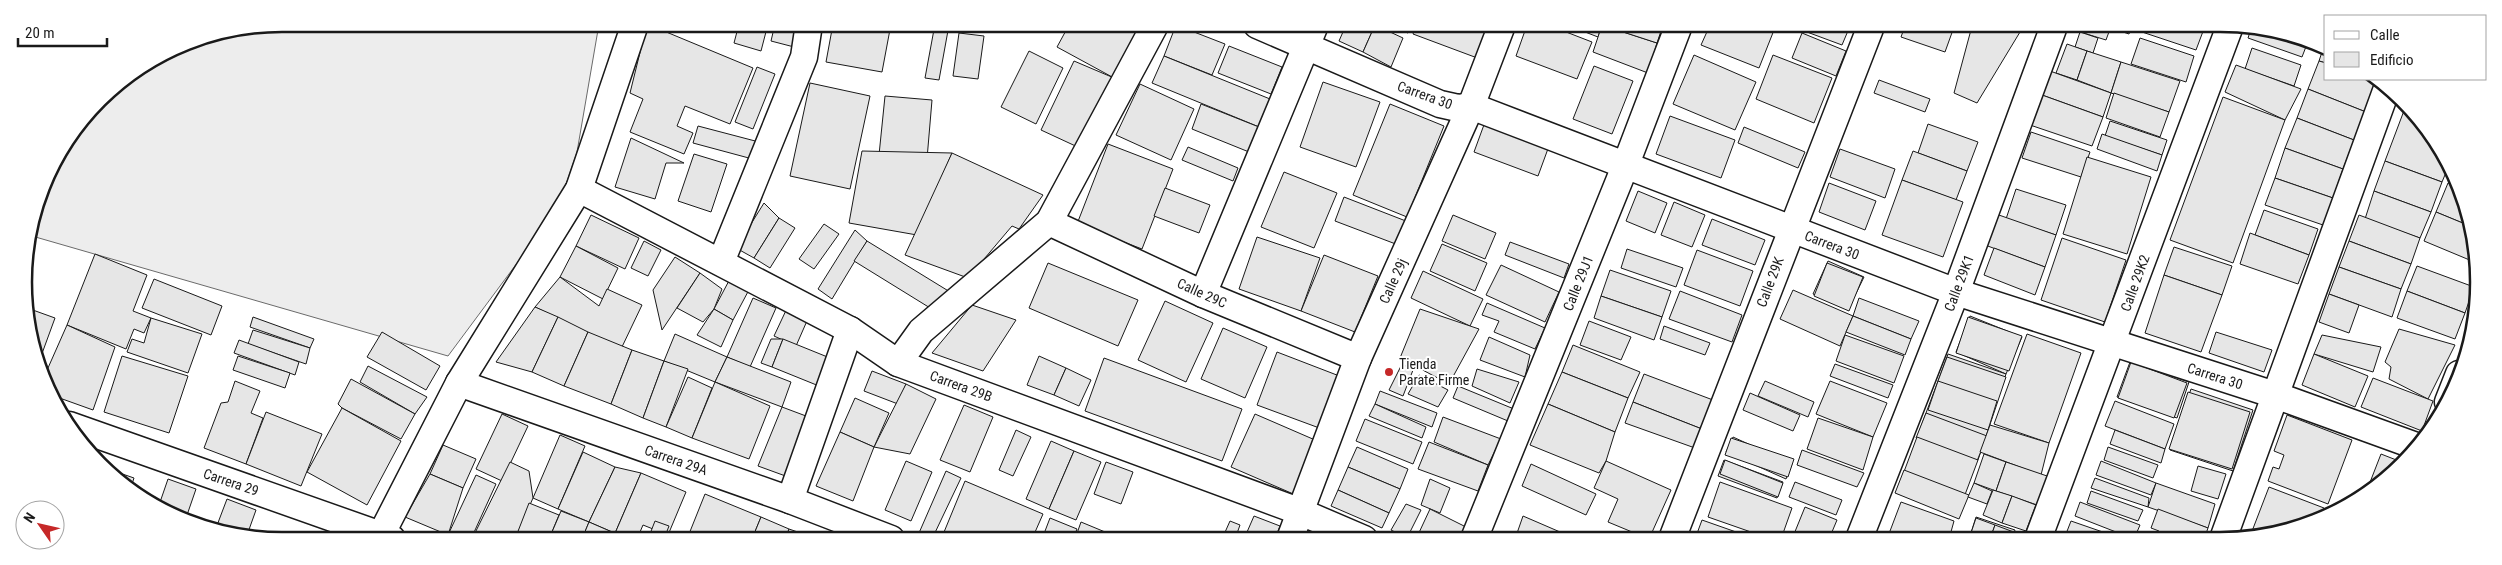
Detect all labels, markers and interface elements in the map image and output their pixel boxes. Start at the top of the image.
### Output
scale bar [18,15,106,47]
legend [2324,15,2487,80]
text: 20 m [25,24,55,42]
text: Calle [2370,26,2400,44]
text: Edificio [2370,51,2413,69]
street label: Carrera 30 [1395,78,1455,112]
street label: Carrera 30 [1802,227,1862,263]
street label: Calle 29K1 [1941,252,1977,314]
street label: Calle 29K2 [2117,252,2153,314]
street label: Calle 29J1 [1560,253,1596,313]
street label: Calle 29K [1753,254,1787,309]
street label: Calle 29j [1376,256,1410,306]
street label: Calle 29C [1175,275,1229,311]
place label: Tienda Parate Firme [1399,356,1470,388]
street label: Carrera 30 [2185,360,2245,392]
marker: Tienda Parate Firme [1383,366,1395,378]
street label: Carrera 29B [928,367,994,405]
street label: Carrera 29A [642,442,710,478]
street label: Carrera 29 [201,465,261,499]
north arrow [15,500,65,550]
text: N [20,510,38,526]

